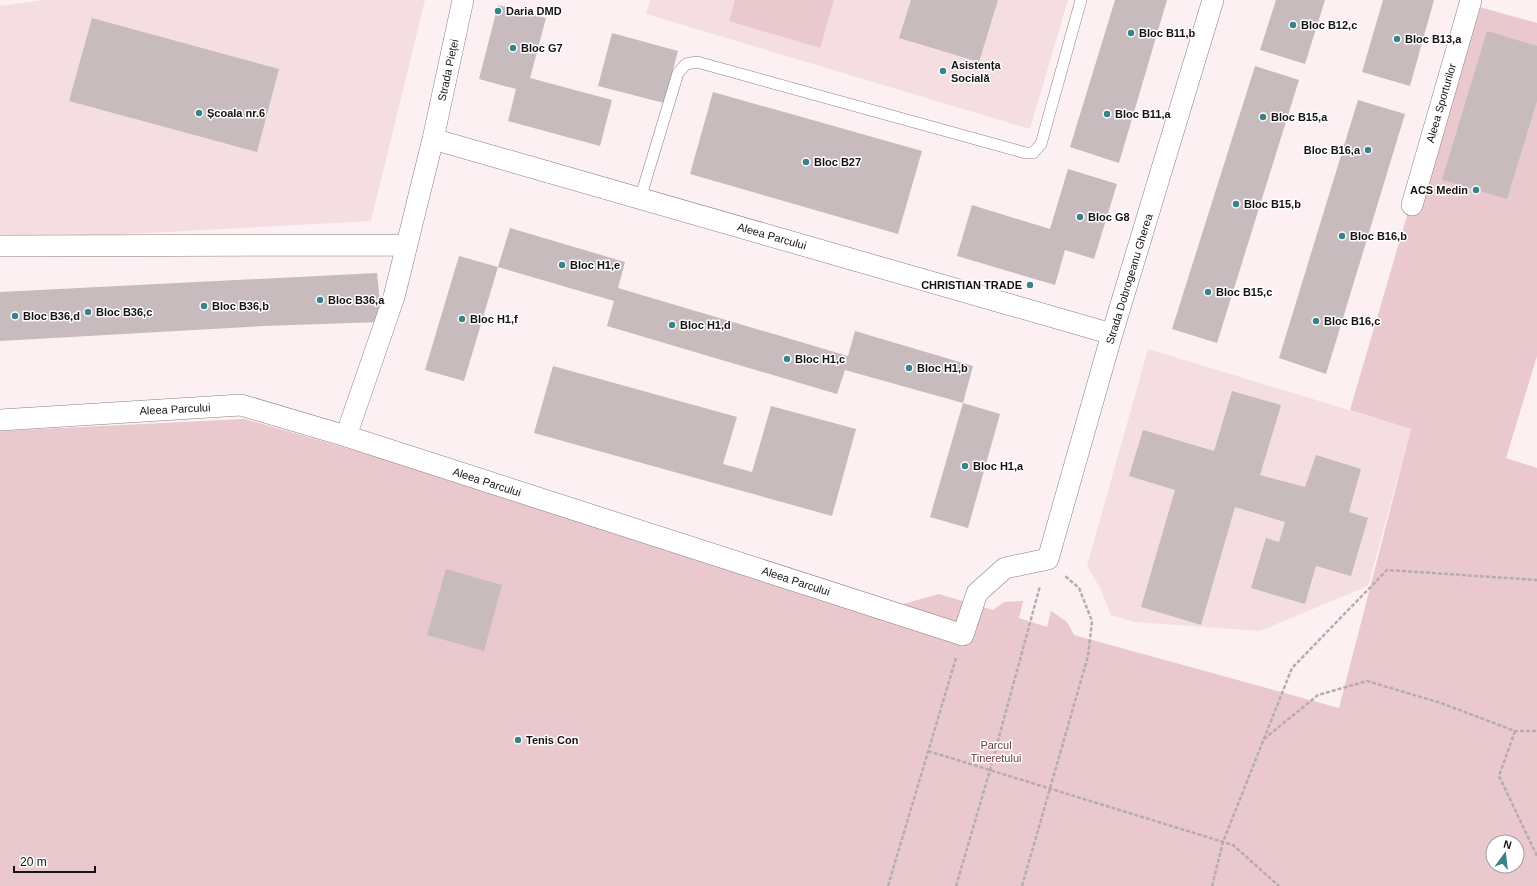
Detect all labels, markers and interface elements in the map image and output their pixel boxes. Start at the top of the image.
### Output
place label: Daria DMD [506,5,562,17]
marker: Daria DMD [493,6,503,16]
place label: Bloc B12,c [1301,19,1357,31]
marker: Bloc B12,c [1288,20,1298,30]
place label: Bloc B11,b [1139,27,1196,39]
marker: Bloc B11,b [1126,28,1136,38]
place label: Bloc B13,a [1405,33,1462,45]
marker: Bloc B13,a [1392,34,1402,44]
street label: Strada Pieței [436,38,460,102]
place label: Bloc G7 [521,42,563,54]
marker: Bloc G7 [508,43,518,53]
place label: Asistența Socială [951,59,1001,84]
street label: Aleea Sporturilor [1424,62,1458,144]
marker: Asistența Socială [938,66,948,76]
place label: Școala nr.6 [207,107,265,119]
marker: Școala nr.6 [194,108,204,118]
place label: Bloc B11,a [1115,108,1172,120]
marker: Bloc B11,a [1102,109,1112,119]
place label: Bloc B15,a [1271,111,1328,123]
marker: Bloc B15,a [1258,112,1268,122]
place label: Bloc B16,a [1304,144,1361,156]
marker: Bloc B16,a [1363,145,1373,155]
place label: Bloc B27 [814,156,861,168]
marker: Bloc B27 [801,157,811,167]
place label: ACS Medin [1410,184,1468,196]
marker: ACS Medin [1471,185,1481,195]
place label: Bloc B15,b [1244,198,1301,210]
marker: Bloc B15,b [1231,199,1241,209]
place label: Bloc G8 [1088,211,1130,223]
street label: Strada Dobrogeanu Gherea [1103,211,1155,346]
marker: Bloc G8 [1075,212,1085,222]
street label: Aleea Parcului [736,220,808,252]
place label: Bloc B16,b [1350,230,1407,242]
marker: Bloc B16,b [1337,231,1347,241]
place label: Bloc H1,e [570,259,620,271]
marker: Bloc H1,e [557,260,567,270]
place label: CHRISTIAN TRADE [921,279,1022,291]
marker: CHRISTIAN TRADE [1025,280,1035,290]
place label: Bloc B15,c [1216,286,1272,298]
marker: Bloc B15,c [1203,287,1213,297]
place label: Bloc B36,a [328,294,385,306]
marker: Bloc B36,a [315,295,325,305]
place label: Bloc B36,b [212,300,269,312]
marker: Bloc B36,b [199,301,209,311]
place label: Bloc B36,c [96,306,152,318]
marker: Bloc B36,c [83,307,93,317]
place label: Bloc B36,d [23,310,80,322]
marker: Bloc B36,d [10,311,20,321]
place label: Bloc H1,f [470,313,518,325]
marker: Bloc H1,f [457,314,467,324]
place label: Bloc B16,c [1324,315,1380,327]
marker: Bloc B16,c [1311,316,1321,326]
place label: Bloc H1,d [680,319,731,331]
marker: Bloc H1,d [667,320,677,330]
place label: Bloc H1,c [795,353,845,365]
marker: Bloc H1,c [782,354,792,364]
place label: Bloc H1,b [917,362,968,374]
marker: Bloc H1,b [904,363,914,373]
street label: Aleea Parcului [139,401,211,417]
place label: Bloc H1,a [973,460,1024,472]
marker: Bloc H1,a [960,461,970,471]
street label: Aleea Parcului [451,465,523,499]
street label: Aleea Parcului [760,564,832,598]
place label: Tenis Con [526,734,579,746]
marker: Tenis Con [513,735,523,745]
park label: Parcul Tineretului [971,739,1021,764]
north arrow [1485,834,1525,874]
text: N [1502,838,1513,851]
scale bar [14,848,95,874]
text: 20 m [20,855,47,869]

